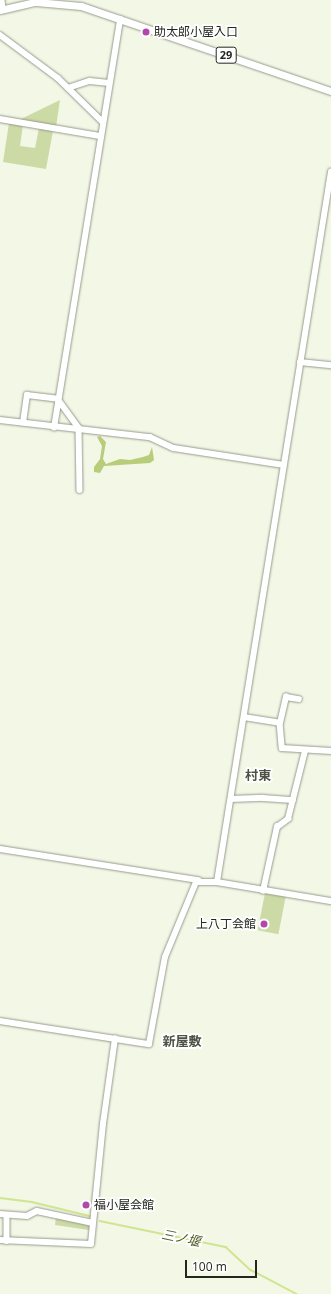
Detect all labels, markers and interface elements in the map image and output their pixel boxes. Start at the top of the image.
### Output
place label: 助太郎小屋入口 [154,25,238,39]
marker: 助太郎小屋入口 [141,27,151,37]
road number: 29 [215,46,237,64]
district label: 村東 [245,767,271,783]
place label: 上八丁会館 [196,917,256,931]
marker: 上八丁会館 [259,919,269,929]
district label: 新屋敷 [163,1033,201,1049]
place label: 福小屋会館 [94,1198,154,1212]
marker: 福小屋会館 [81,1200,91,1210]
water label: 三ノ堰 [160,1226,202,1250]
scale bar [187,1252,259,1278]
text: 100 m [192,1258,227,1275]

